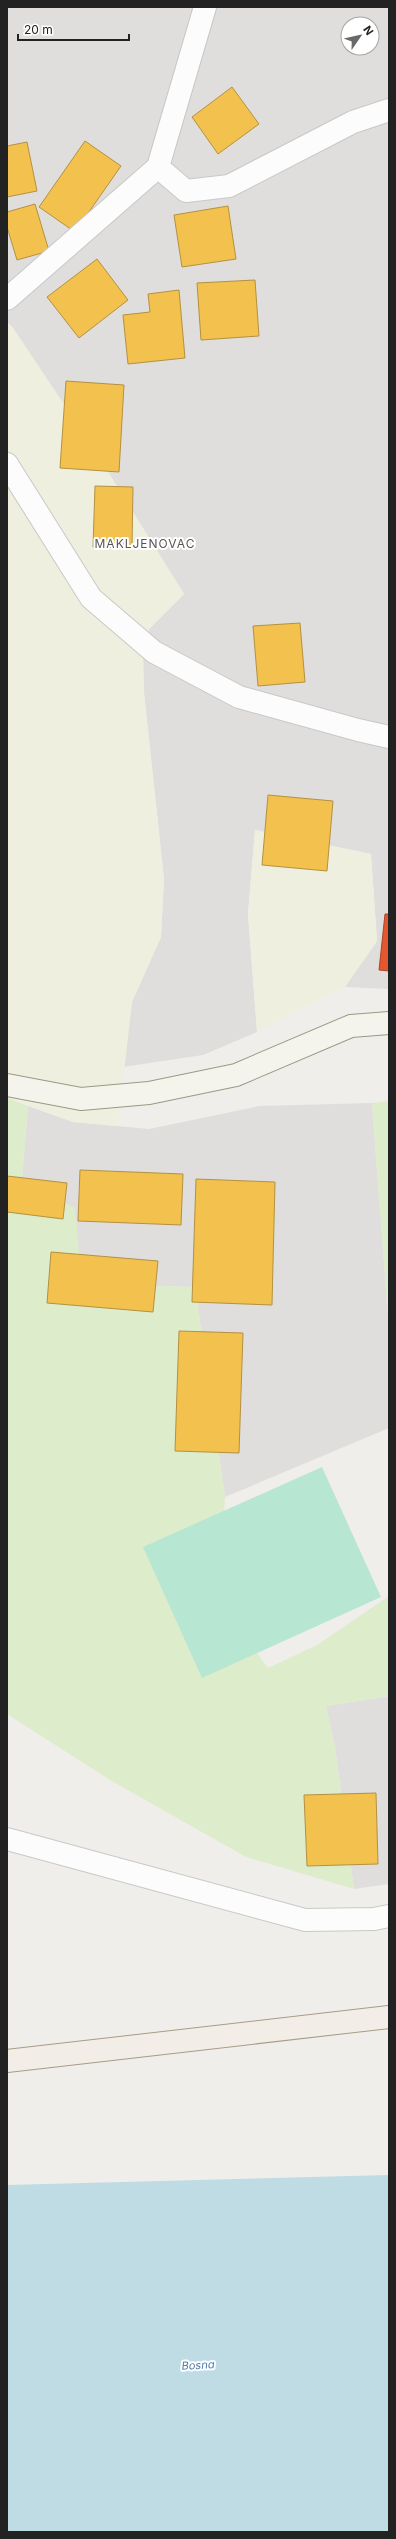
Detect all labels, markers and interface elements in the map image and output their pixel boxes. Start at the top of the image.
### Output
scale bar [18,16,129,42]
north arrow [340,16,380,56]
text: 20 m [24,22,53,37]
text: N [360,23,376,38]
district label: MAKLJENOVAC [95,536,195,551]
water label: Bosna [181,2357,215,2373]

